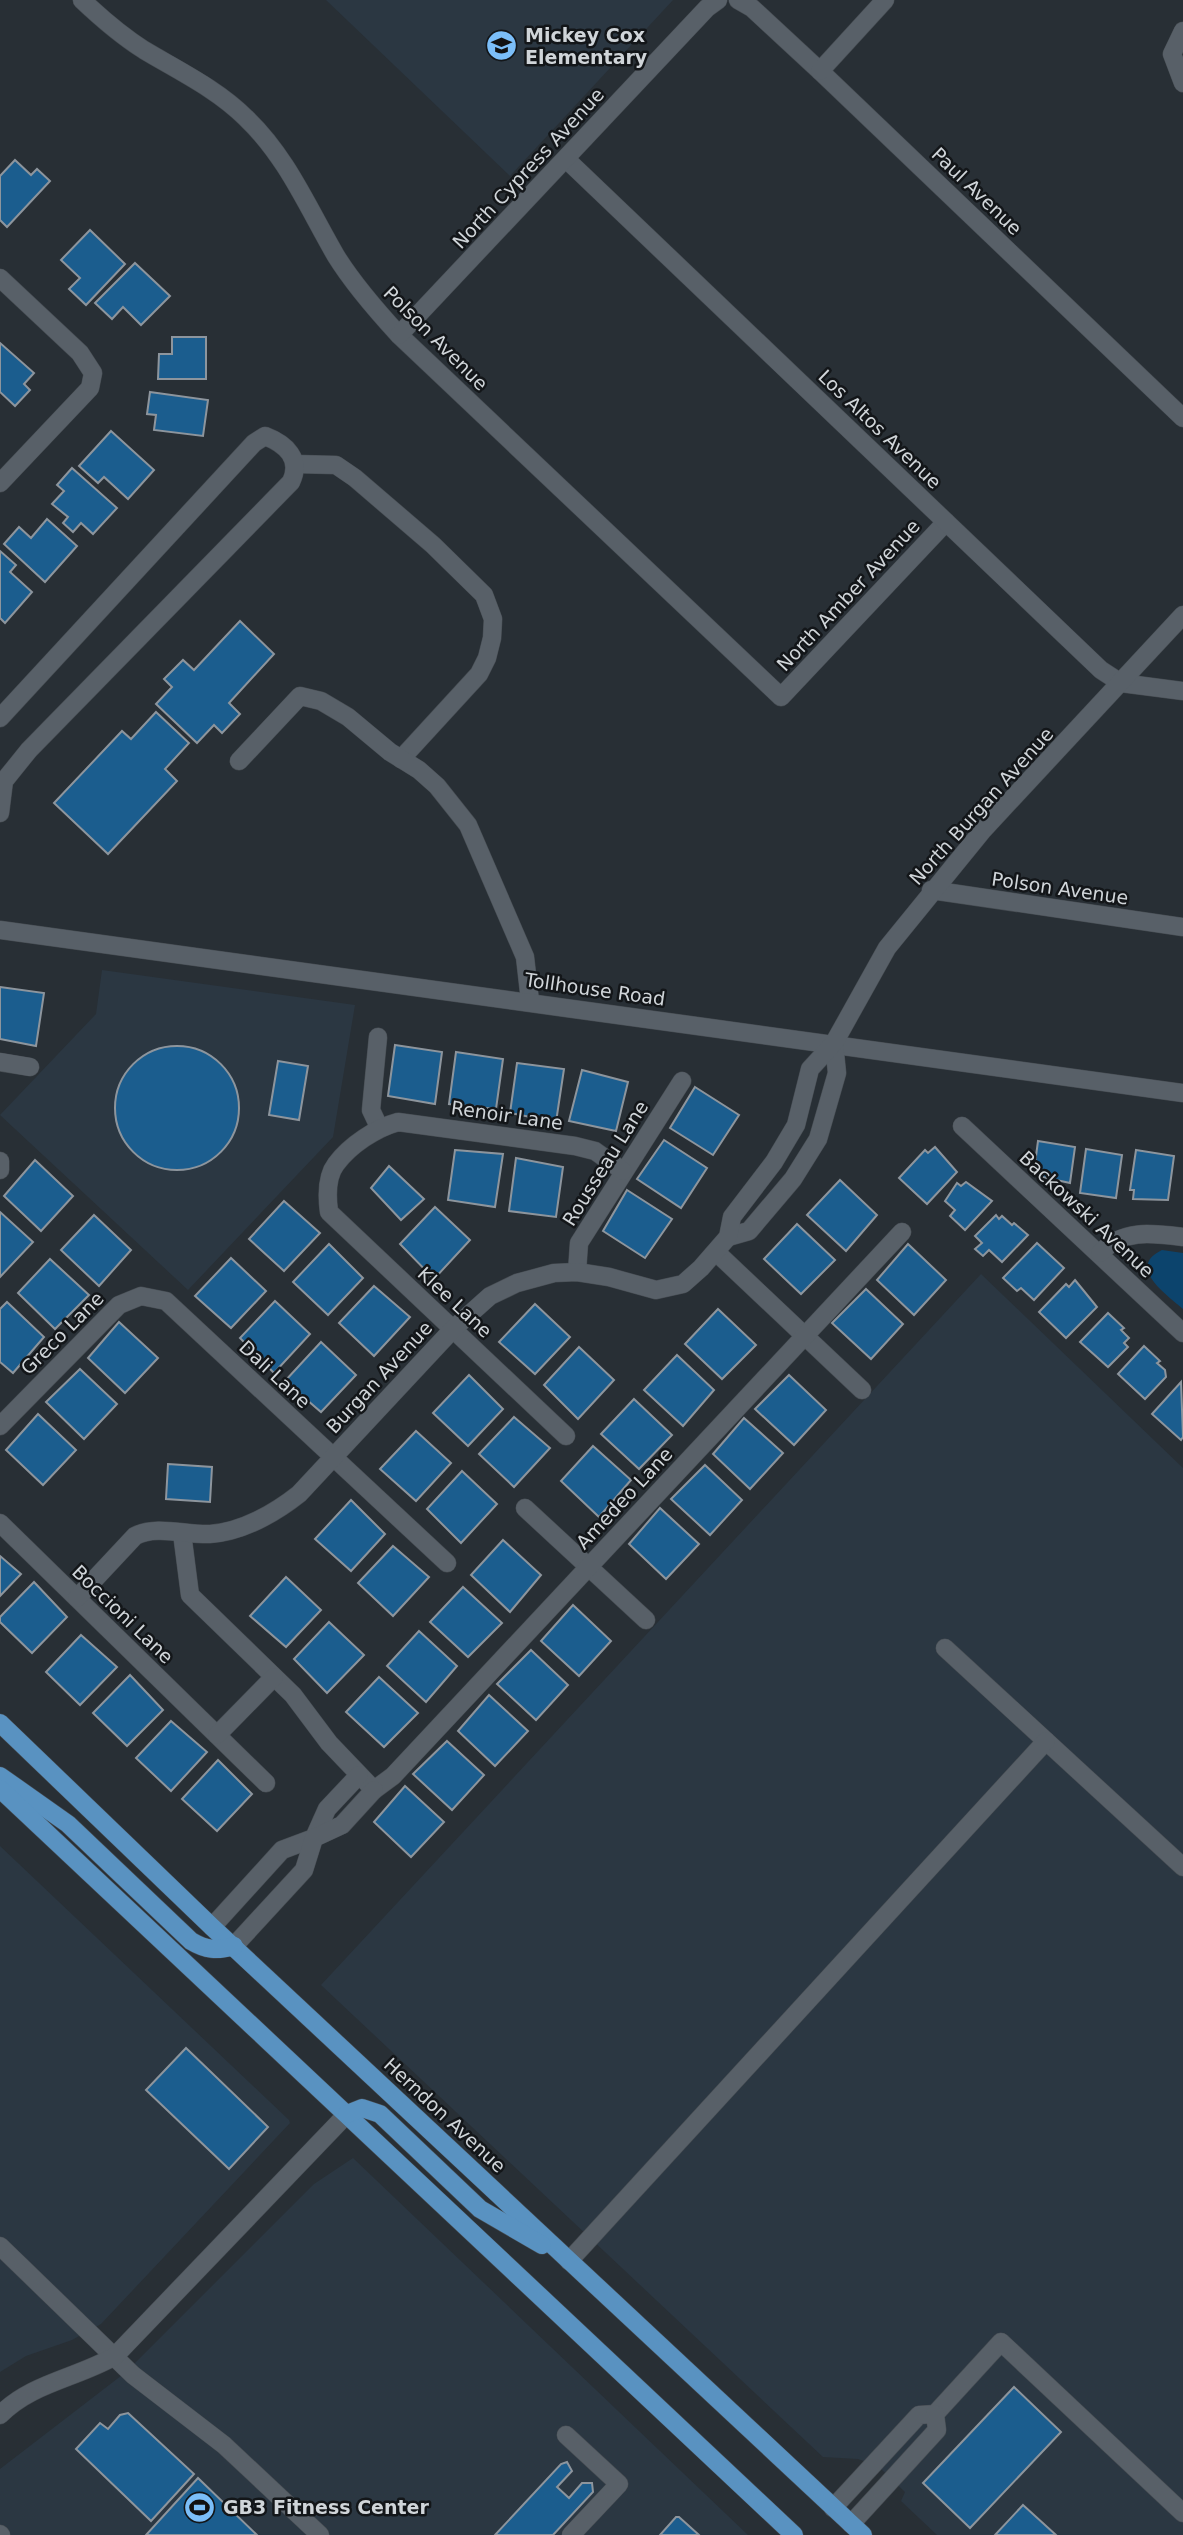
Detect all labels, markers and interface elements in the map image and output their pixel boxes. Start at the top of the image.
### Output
place label: Mickey Cox Elementary [525,24,648,68]
school or university icon: Mickey Cox Elementary [485,29,519,63]
street label: North Cypress Avenue [448,83,608,253]
street label: Paul Avenue [928,143,1026,239]
street label: Polson Avenue [379,281,493,395]
street label: Los Altos Avenue [814,365,946,493]
street label: North Amber Avenue [772,515,924,675]
street label: North Burgan Avenue [905,723,1057,889]
street label: Polson Avenue [990,868,1130,908]
street label: Tollhouse Road [522,968,667,1010]
street label: Renoir Lane [450,1096,564,1134]
street label: Rousseau Lane [558,1096,652,1230]
street label: Backowski Avenue [1015,1146,1159,1282]
street label: Klee Lane [413,1262,497,1342]
street label: Greco Lane [16,1287,108,1379]
street label: Burgan Avenue [322,1316,436,1438]
street label: Dali Lane [235,1336,315,1412]
street label: Amedeo Lane [571,1443,677,1553]
street label: Boccioni Lane [68,1560,178,1668]
street label: Herndon Avenue [380,2053,510,2177]
sports icon: GB3 Fitness Center [183,2490,217,2524]
place label: GB3 Fitness Center [223,2496,429,2518]

